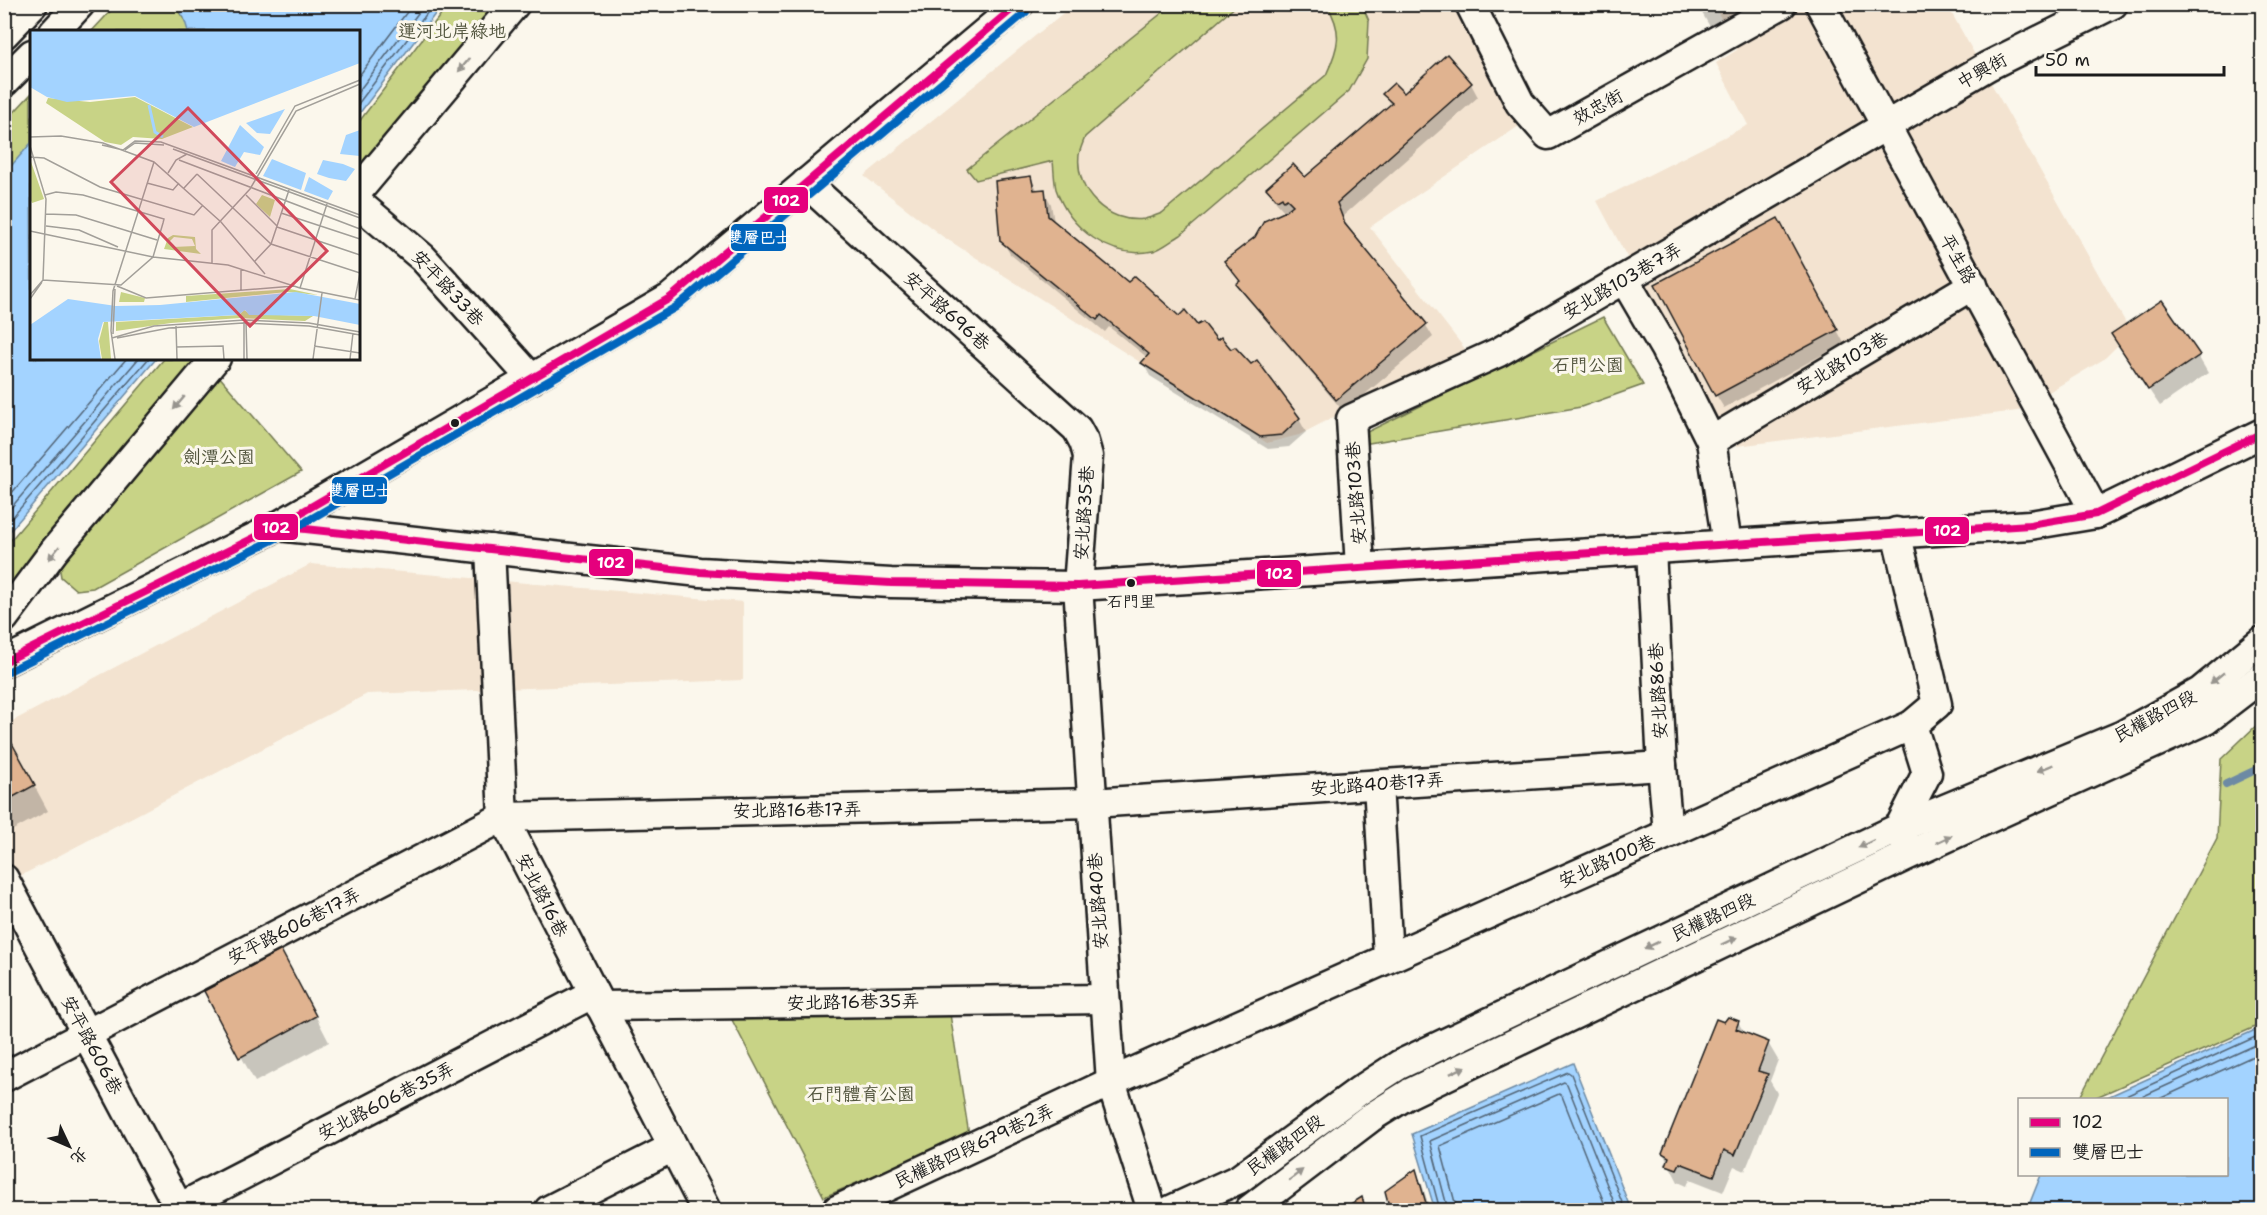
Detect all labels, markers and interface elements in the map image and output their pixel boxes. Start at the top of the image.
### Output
park label: 運河北岸綠地 [398,19,506,43]
inset map [30,30,360,360]
scale bar [2036,39,2224,77]
street label: 中興街 [1953,47,2011,95]
text: 50 m [2045,48,2090,72]
one-way arrow [458,58,471,73]
street label: 效忠街 [1569,83,1627,131]
line badge: 102 [763,186,809,214]
text: 102 [772,190,800,211]
line badge: 雙層巴士 [730,223,787,252]
text: 雙層巴士 [727,227,791,248]
street label: 平生路 [1934,230,1982,288]
street label: 安北路103巷7弄 [1558,237,1686,325]
street label: 安平路33巷 [406,245,490,331]
street label: 安平路696巷 [899,266,995,356]
street label: 安北路103巷 [1792,326,1892,400]
park label: 石門公園 [1552,353,1624,377]
one-way arrow [172,395,185,411]
unlabelled marker [449,417,461,429]
street label: 安北路103巷 [1340,441,1372,545]
park label: 劍潭公園 [183,445,255,469]
street label: 安北路35巷 [1069,465,1099,561]
line badge: 雙層巴士 [331,476,388,505]
text: 雙層巴士 [328,480,392,501]
line badge: 102 [253,513,299,541]
line badge: 102 [1924,516,1970,545]
text: 102 [262,517,290,538]
text: 102 [1933,520,1961,541]
one-way arrow [47,545,60,561]
line badge: 102 [588,548,634,577]
text: 102 [597,552,625,573]
line badge: 102 [1256,559,1302,588]
text: 102 [1265,563,1293,584]
marker: 石門里 [1125,577,1137,589]
place label: 石門里 [1107,591,1155,612]
street label: 安北路86巷 [1643,642,1673,740]
one-way arrow [2210,671,2225,684]
street label: 民權路四段 [2110,684,2200,748]
one-way arrow [2036,764,2054,773]
street label: 安北路40巷17弄 [1309,767,1445,801]
street label: 安北路16巷17弄 [732,797,862,823]
street label: 安北路100巷 [1555,829,1659,893]
one-way arrow [1935,835,1952,844]
one-way arrow [1857,839,1874,848]
street label: 安北路16巷 [511,849,573,941]
street label: 安北路40巷 [1083,852,1113,950]
street label: 安平路606巷17弄 [223,882,365,970]
street label: 民權路四段 [1667,887,1759,947]
one-way arrow [1721,936,1738,945]
one-way arrow [1643,941,1660,950]
street label: 安北路16巷35弄 [786,989,920,1015]
street label: 安平路606巷 [56,991,128,1099]
street label: 安北路606巷35弄 [314,1056,458,1146]
one-way arrow [1450,1065,1467,1074]
park label: 石門體育公園 [807,1082,915,1106]
street label: 民權路四段679巷2弄 [890,1098,1058,1194]
legend [2018,1098,2228,1176]
street label: 民權路四段 [1242,1109,1328,1181]
text: 102 [2072,1110,2103,1134]
north arrow [39,1116,99,1176]
text: 雙層巴士 [2072,1140,2144,1164]
text: 北 [66,1143,93,1169]
one-way arrow [1288,1170,1303,1182]

